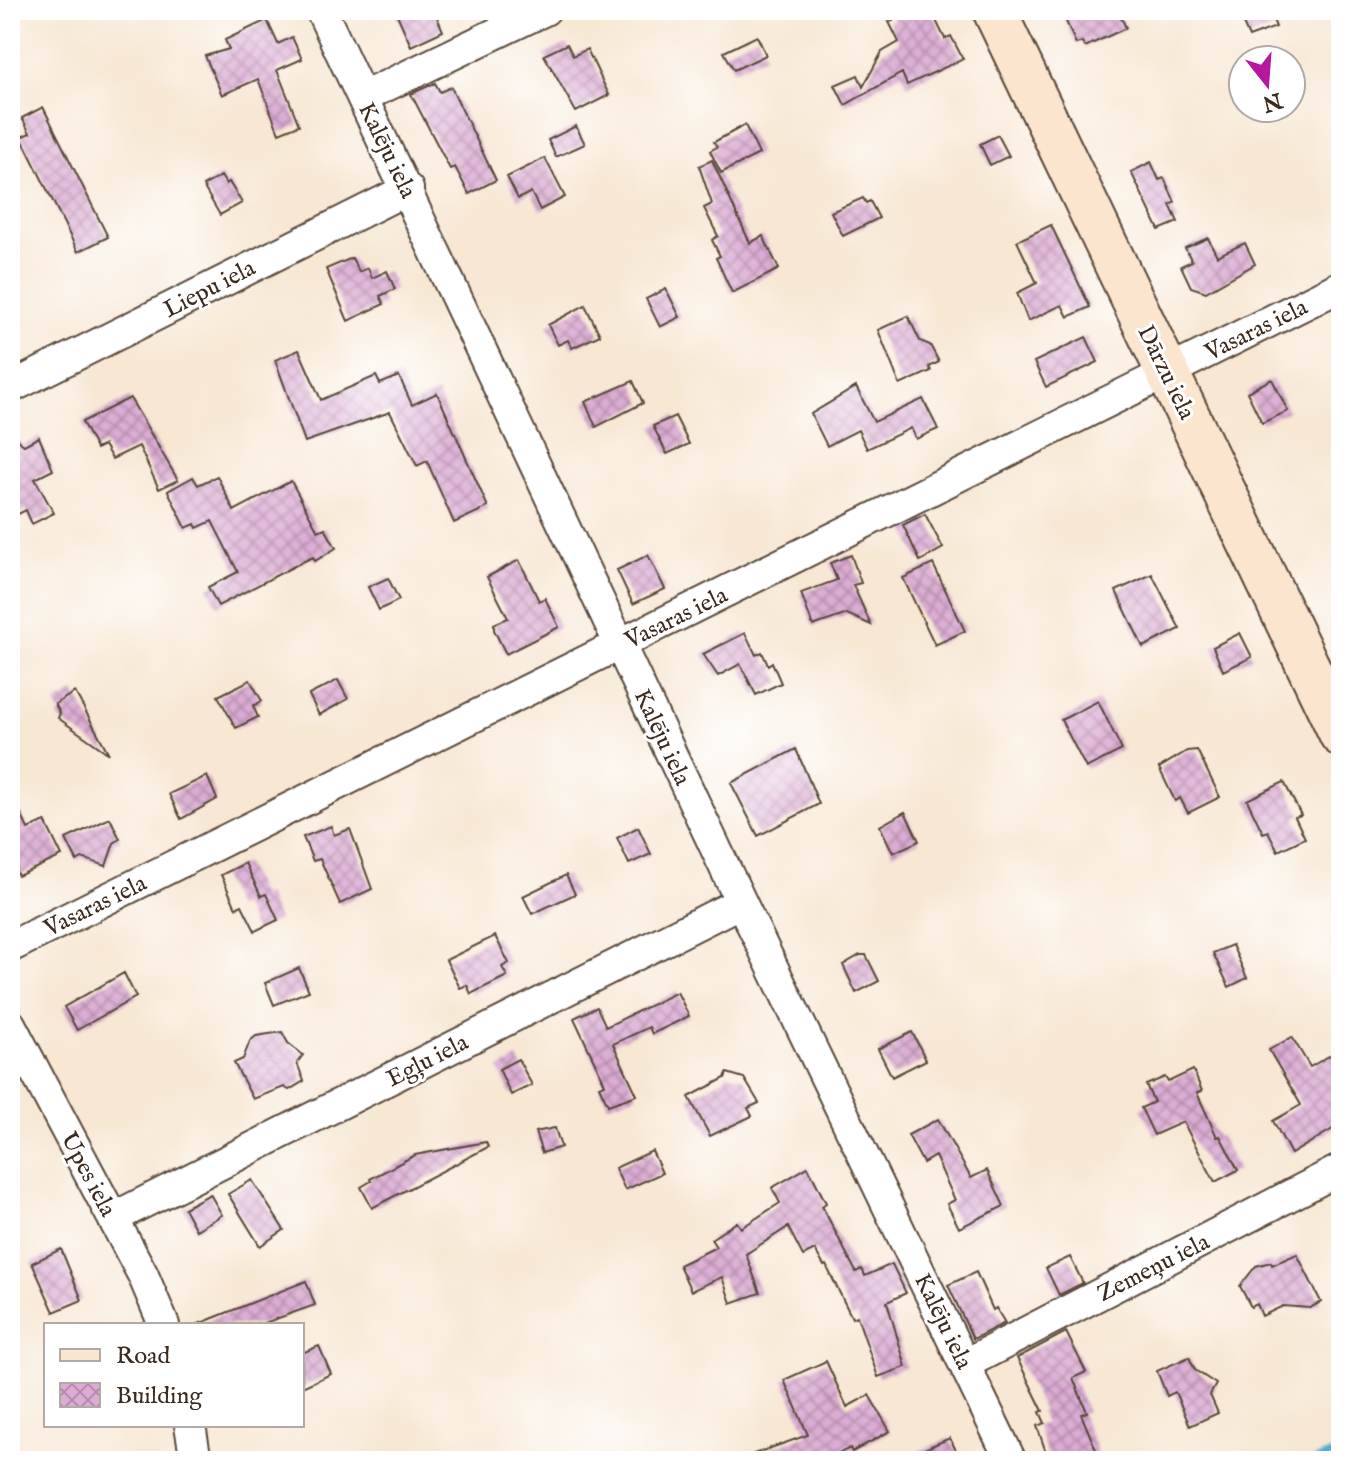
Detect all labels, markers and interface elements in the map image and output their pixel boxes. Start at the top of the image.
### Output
north arrow [1227,44,1307,124]
text: N [1259,85,1286,117]
street label: Kalēju iela [350,98,423,204]
street label: Liepu iela [158,253,261,326]
street label: Vasaras iela [1199,292,1314,369]
street label: Dārzu iela [1129,320,1202,426]
street label: Vasaras iela [619,580,734,657]
street label: Kalēju iela [626,684,698,791]
street label: Vasaras iela [38,868,153,945]
street label: Egļu iela [381,1027,475,1095]
street label: Upes iela [52,1127,123,1223]
street label: Zemeņu iela [1092,1227,1216,1310]
street label: Kalēju iela [906,1269,979,1375]
legend [44,1323,304,1427]
text: Road [116,1341,170,1372]
text: Building [116,1381,203,1412]

